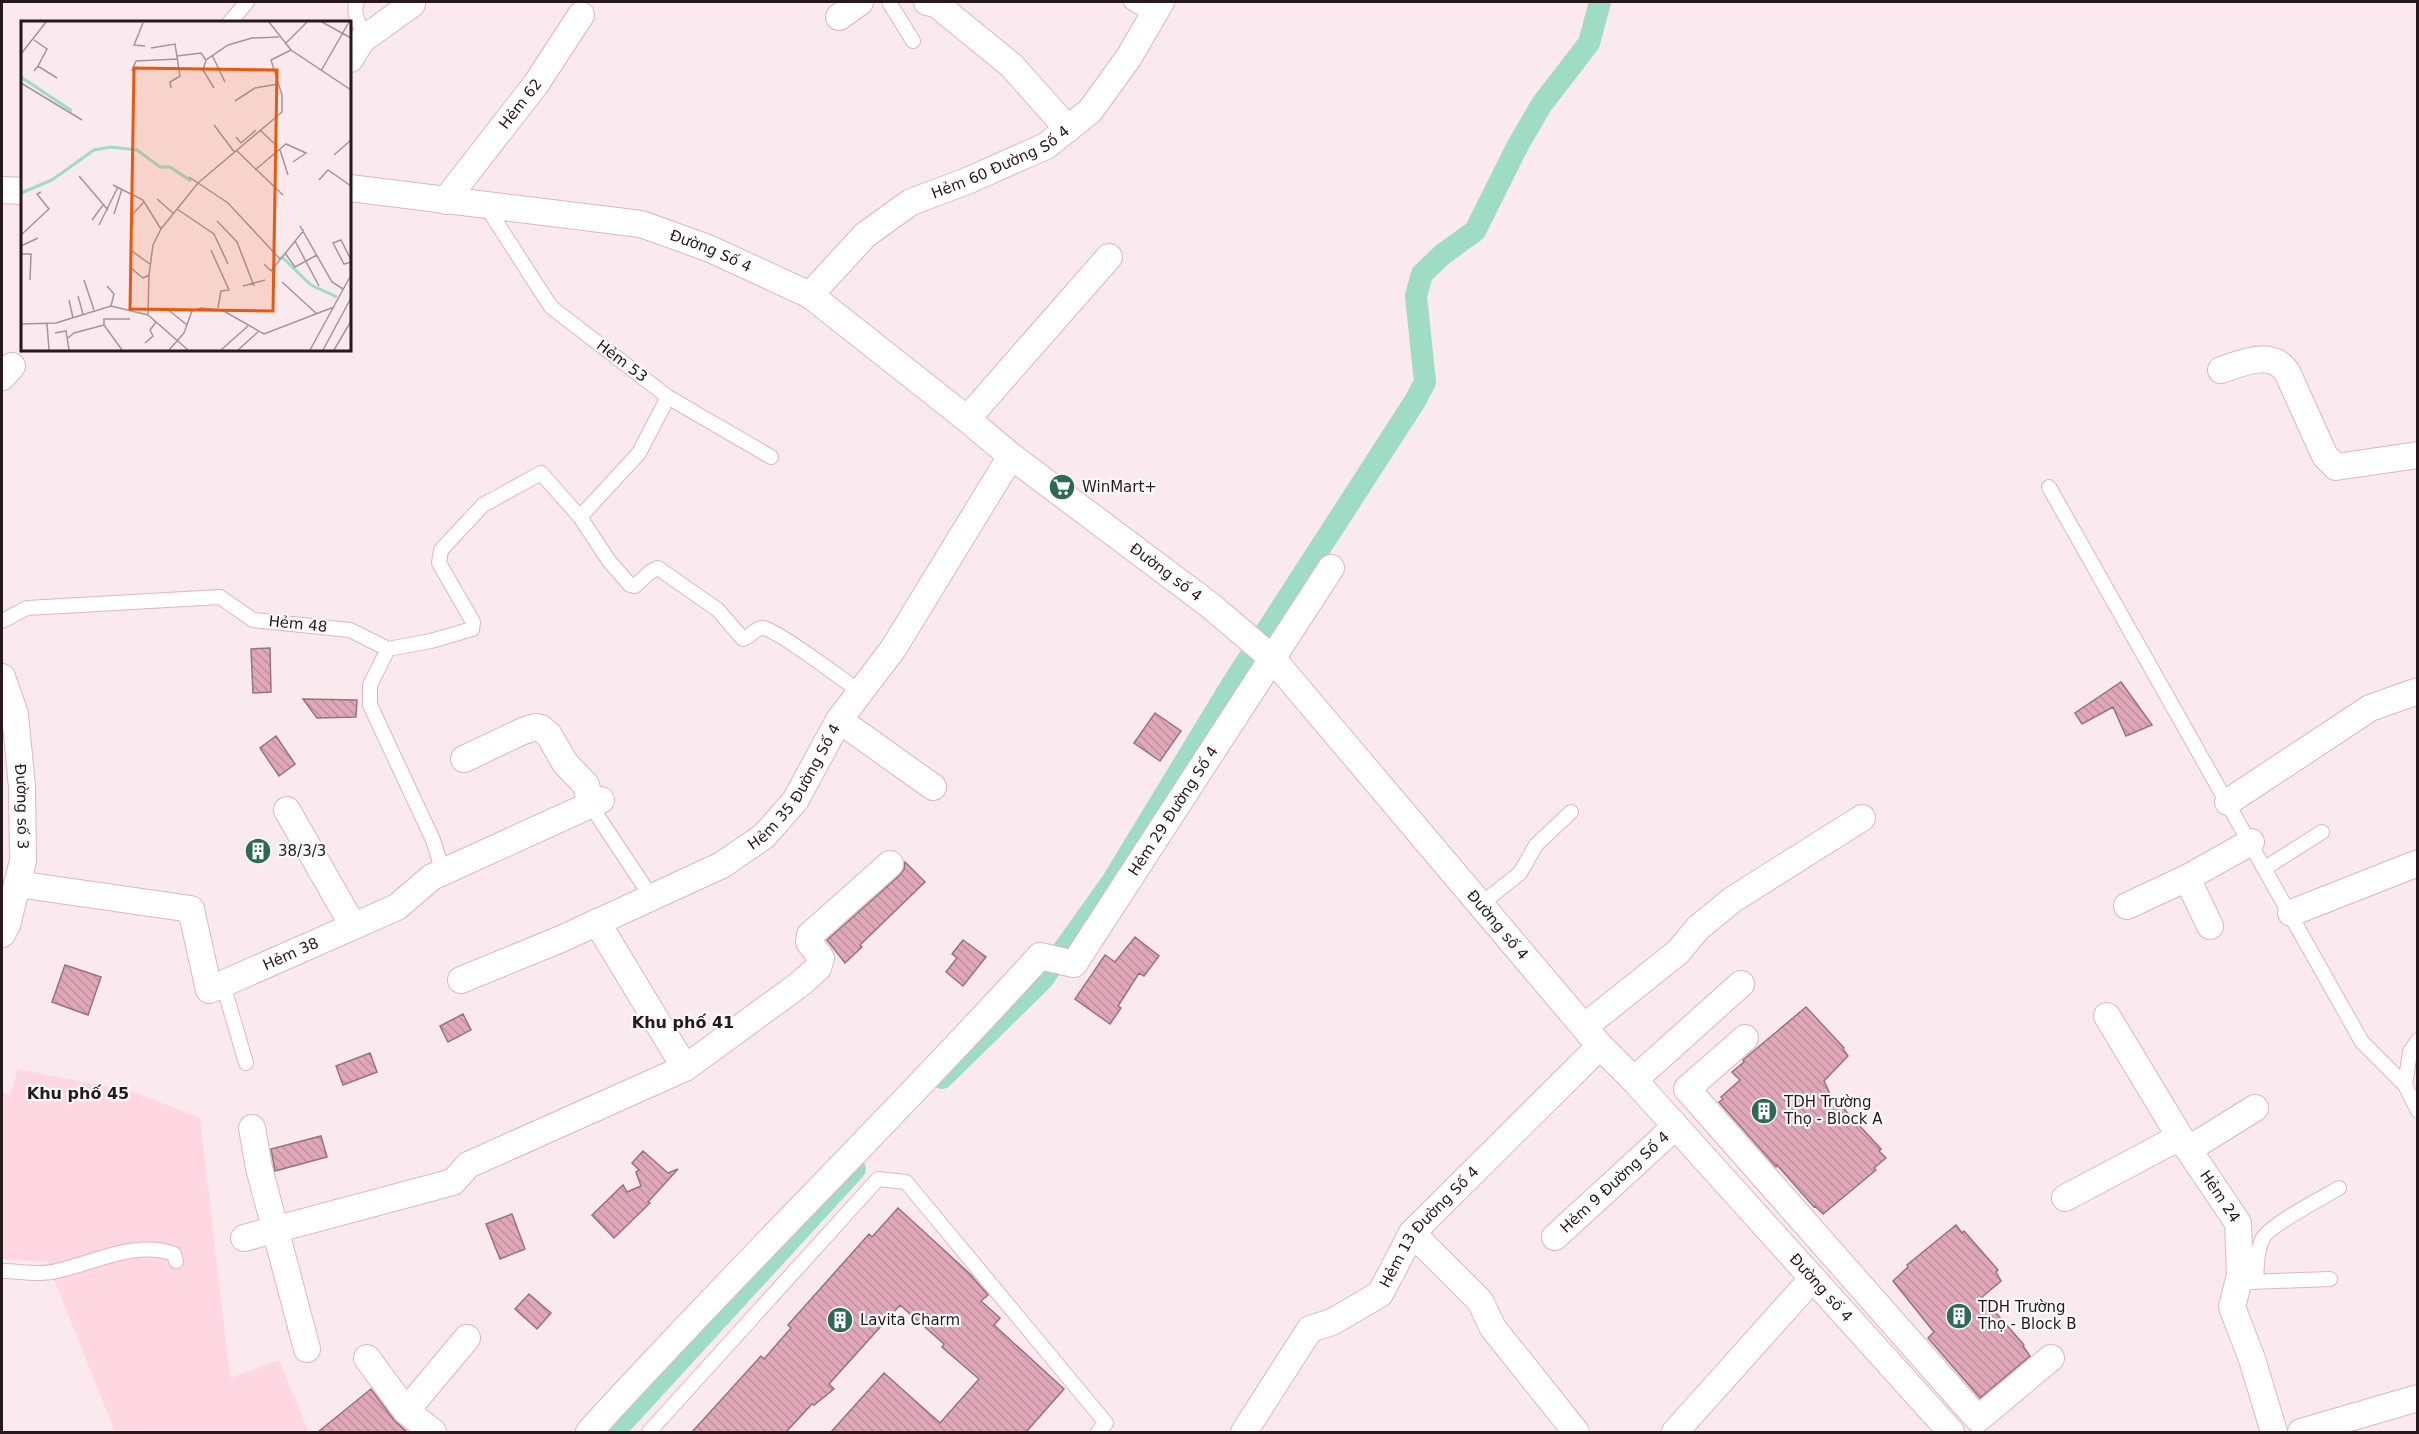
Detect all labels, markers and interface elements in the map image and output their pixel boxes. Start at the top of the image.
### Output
inset map [21,21,351,351]
street label: Hẻm 62 [495,75,546,133]
street label: Hẻm 60 Đường Số 4 [929,122,1073,203]
street label: Đường Số 4 [667,226,755,276]
street label: Hẻm 53 [593,336,651,386]
supermarket icon: WinMart+ [1047,472,1077,502]
place label: WinMart+ [1082,478,1157,496]
street label: Đường số 4 [1126,539,1206,605]
street label: Hẻm 48 [268,612,328,636]
street label: Hẻm 35 Đường Số 4 [744,721,844,854]
street label: Hẻm 29 Đường Số 4 [1125,743,1222,879]
street label: Đường số 3 [11,763,32,849]
building icon: 38/3/3 [243,836,273,866]
place label: 38/3/3 [278,842,326,860]
street label: Đường số 4 [1463,887,1532,963]
street label: Hẻm 38 [260,934,321,974]
district label: Khu phố 41 [632,1013,734,1032]
district label: Khu phố 45 [27,1084,129,1103]
place label: TDH Trường Thọ - Block A [1783,1093,1883,1128]
building icon: TDH Trường Thọ - Block A [1749,1096,1779,1126]
street label: Hẻm 9 Đường Số 4 [1556,1128,1673,1237]
street label: Hẻm 13 Đường Số 4 [1376,1163,1483,1291]
street label: Hẻm 24 [2196,1167,2244,1226]
street label: Đường số 4 [1786,1250,1856,1325]
place label: TDH Trường Thọ - Block B [1977,1298,2076,1333]
building icon: TDH Trường Thọ - Block B [1944,1301,1974,1331]
building icon: Lavita Charm [825,1305,855,1335]
place label: Lavita Charm [860,1311,960,1329]

